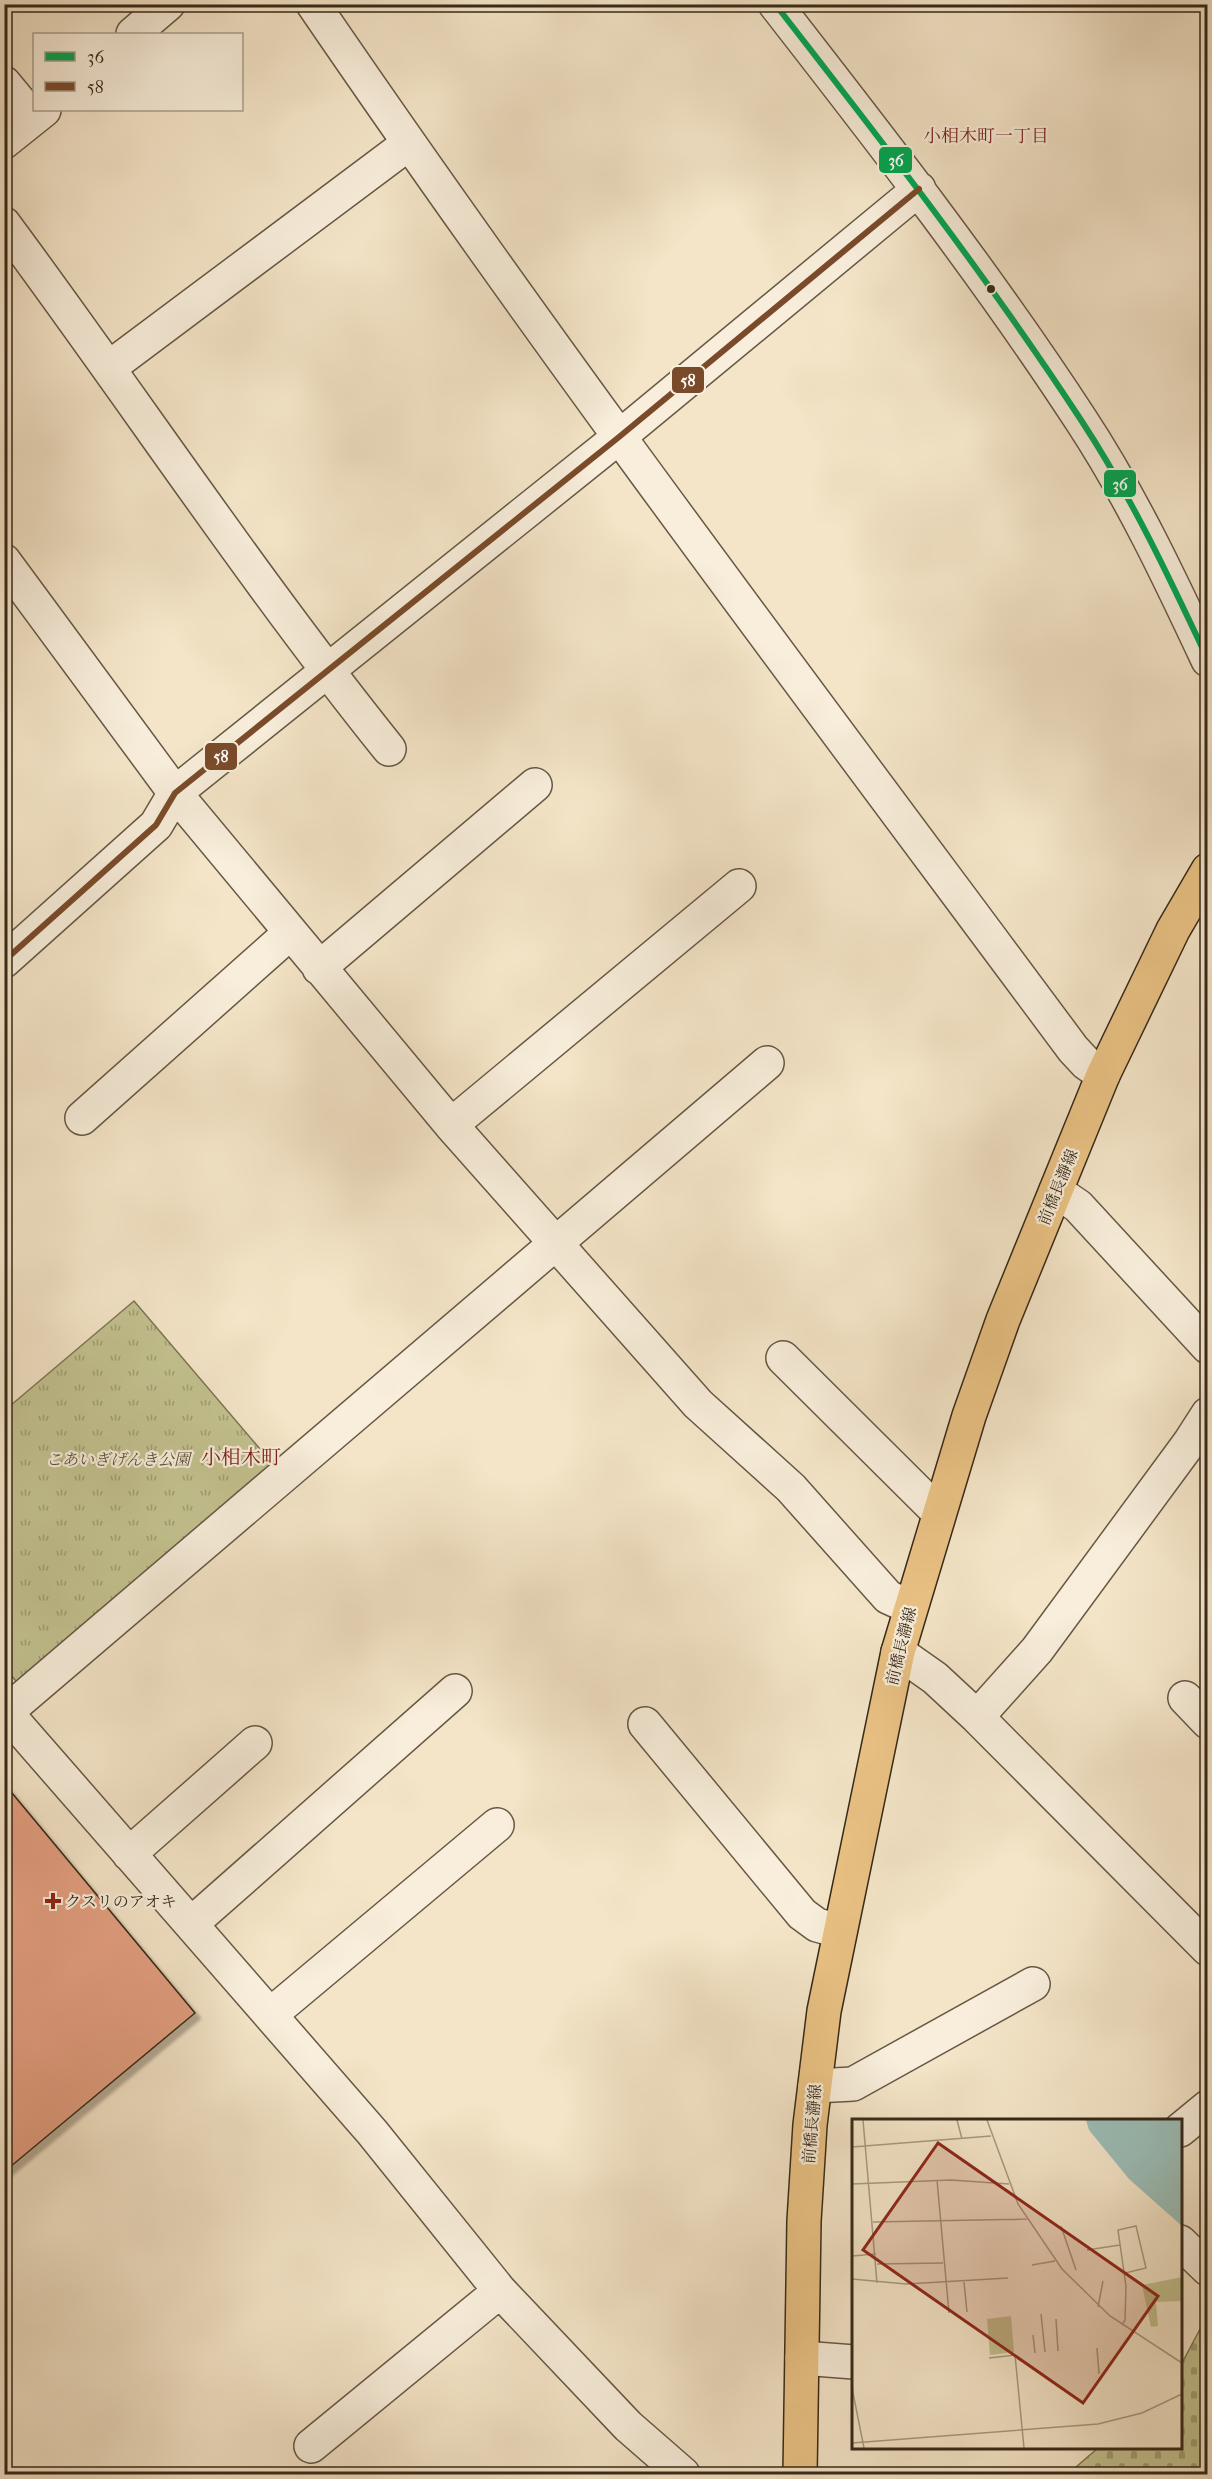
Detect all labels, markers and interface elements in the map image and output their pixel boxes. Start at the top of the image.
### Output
legend [33,33,243,111]
text: 36 [87,47,104,68]
text: 58 [87,77,104,98]
district label: 小相木町一丁目 [923,126,1049,147]
line badge: 36 [878,146,913,174]
text: 36 [888,151,904,171]
unlabelled marker [985,283,997,295]
line badge: 58 [671,366,705,394]
text: 58 [681,371,695,390]
line badge: 36 [1103,469,1137,498]
text: 36 [1112,475,1128,495]
line badge: 58 [204,742,238,771]
text: 58 [214,747,228,766]
street label: 前橋長瀞線 [1034,1146,1082,1228]
district label: 小相木町 [201,1446,281,1469]
park label: こあいぎげんき公園 [46,1450,193,1469]
street label: 前橋長瀞線 [882,1605,920,1687]
place label: クスリのアオキ [65,1892,177,1911]
marker: クスリのアオキ [46,1894,60,1908]
street label: 前橋長瀞線 [799,2083,825,2165]
inset map [852,2119,1182,2449]

